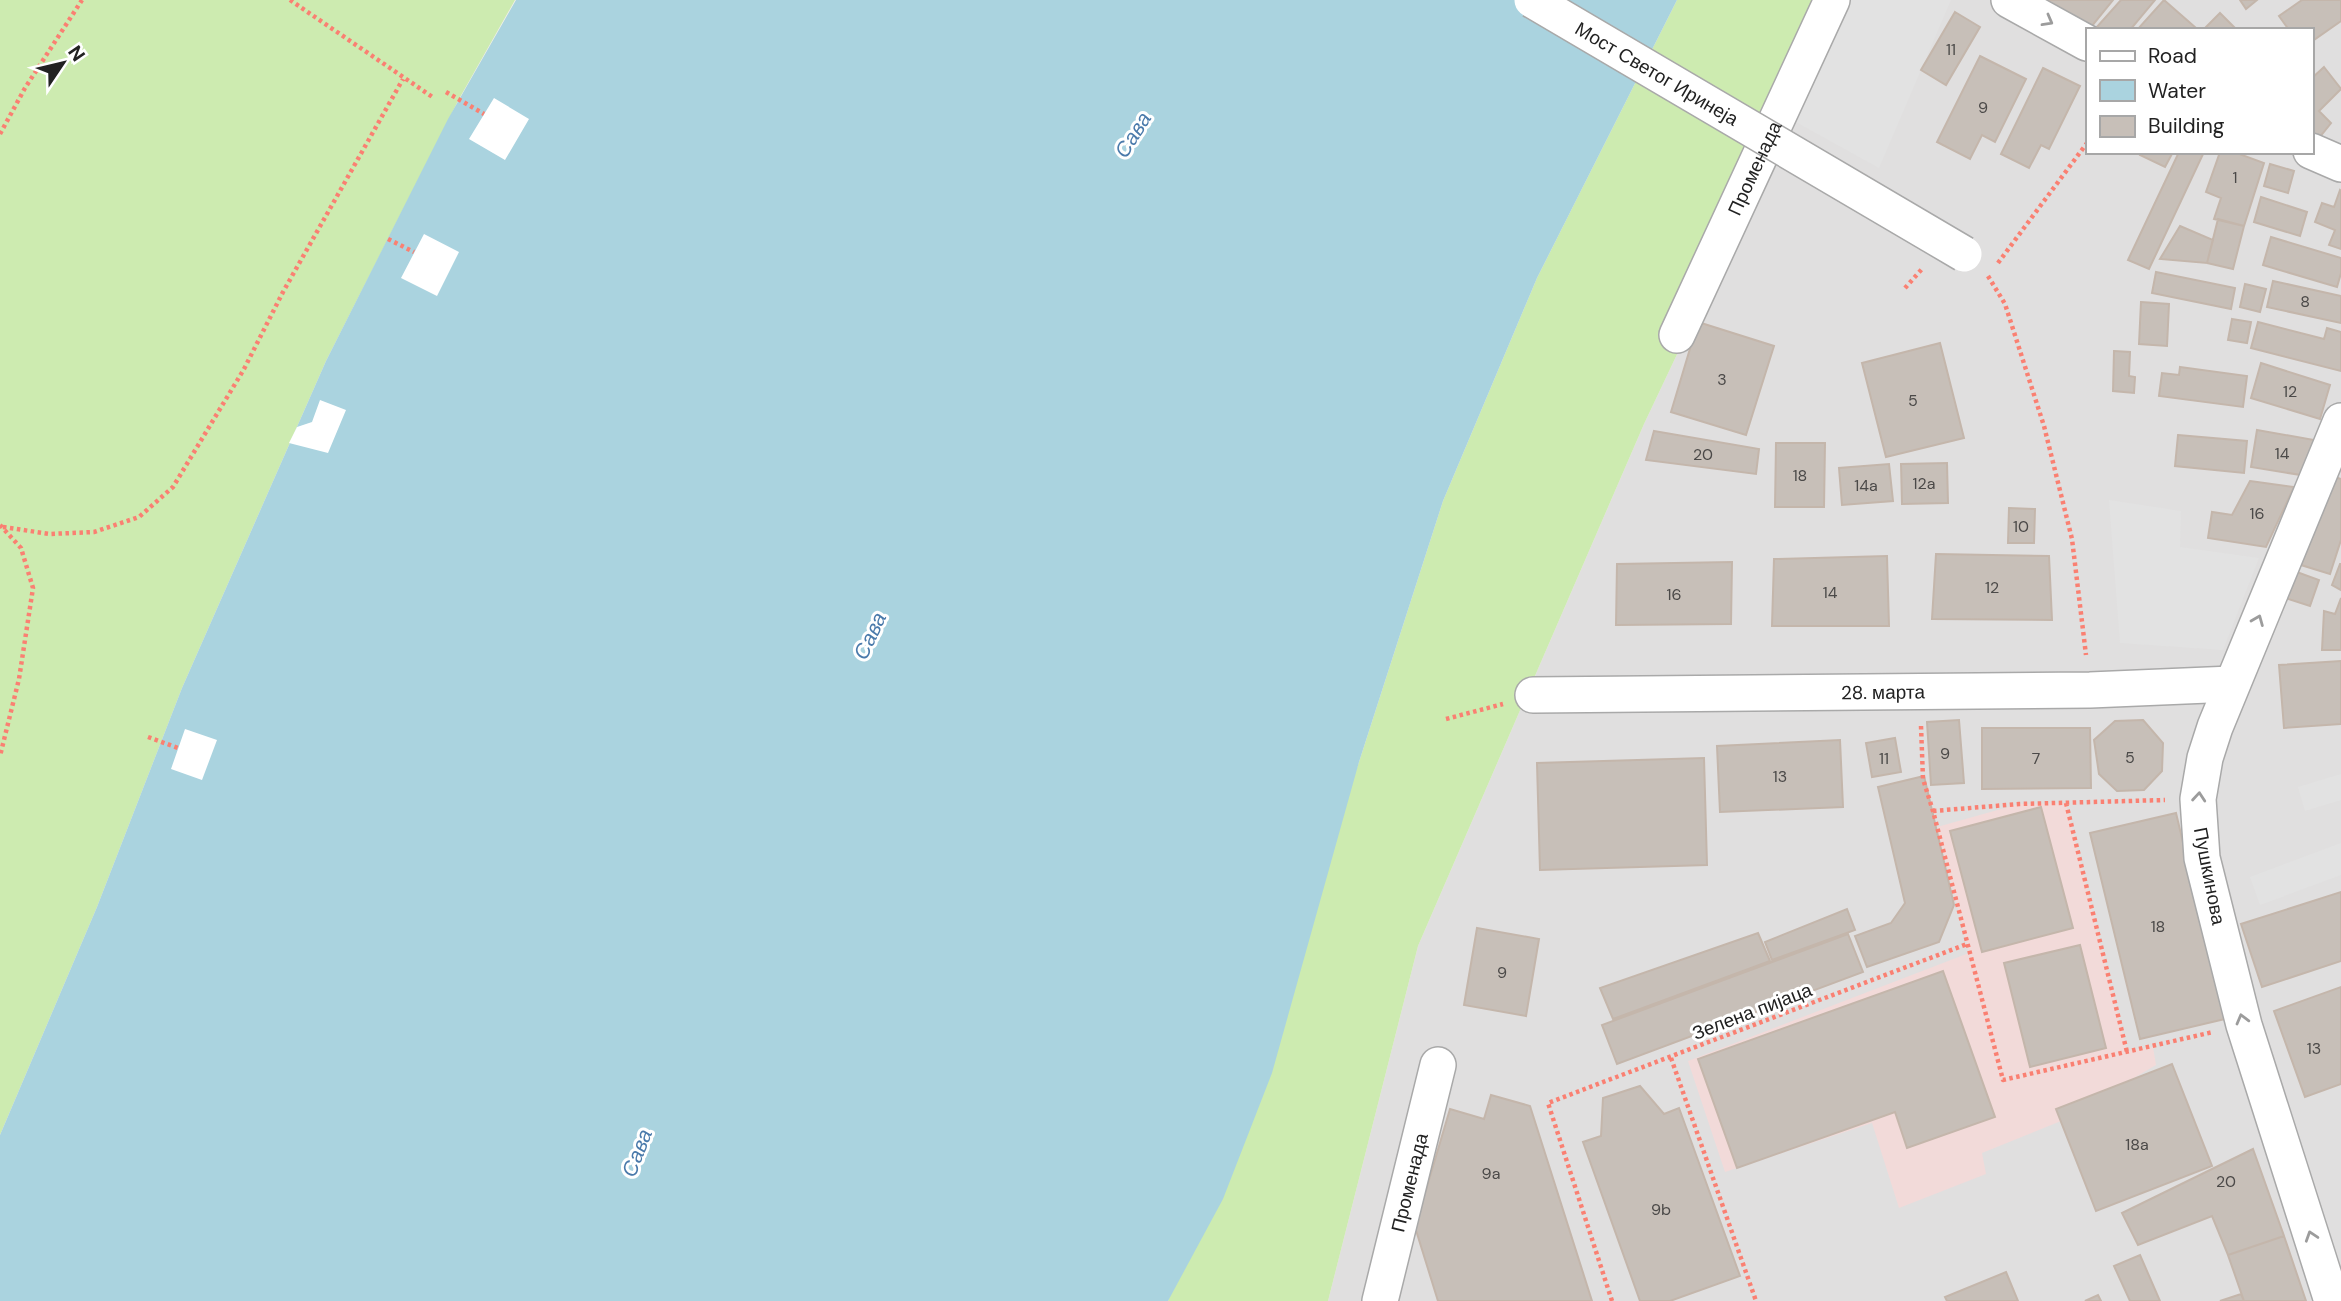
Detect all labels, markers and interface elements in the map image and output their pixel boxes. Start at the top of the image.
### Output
one-way arrow [2041,13,2054,26]
street label: Мост Светог Иринеја [1571,16,1743,132]
north arrow [28,28,98,98]
legend [2086,28,2313,154]
house number: 11 [1946,39,1956,60]
text: N [62,41,91,66]
text: Road [2148,42,2197,70]
text: Water [2148,77,2206,105]
house number: 9 [1978,97,1988,118]
water label: Сава [1108,107,1158,163]
text: Building [2148,112,2225,140]
street label: Променада [1722,117,1787,219]
house number: 1 [2233,167,2238,188]
house number: 8 [2300,291,2310,312]
house number: 3 [1717,369,1727,390]
house number: 12 [2283,381,2297,402]
house number: 5 [1908,390,1918,411]
house number: 14 [2275,443,2290,464]
house number: 20 [1693,444,1713,465]
house number: 18 [1793,465,1807,486]
house number: 12a [1913,473,1935,494]
house number: 14a [1854,475,1878,496]
house number: 16 [2249,503,2265,524]
house number: 10 [2013,516,2029,537]
house number: 12 [1985,577,1999,598]
house number: 14 [1823,582,1838,603]
house number: 16 [1666,584,1682,605]
water label: Сава [847,608,893,664]
one-way arrow [2250,615,2264,627]
street label: 28. марта [1841,679,1925,705]
house number: 9 [1940,743,1950,764]
house number: 5 [2125,747,2135,768]
house number: 11 [1879,748,1889,769]
house number: 7 [2032,748,2040,769]
house number: 13 [1773,766,1787,787]
one-way arrow [2191,791,2206,802]
street label: Пушкинова [2188,825,2231,927]
house number: 18 [2151,916,2165,937]
house number: 9 [1497,962,1507,983]
street label: Зелена пијаца [1689,977,1816,1046]
one-way arrow [2236,1013,2251,1025]
house number: 13 [2307,1038,2321,1059]
water label: Сава [615,1125,659,1181]
street label: Променада [1385,1130,1434,1235]
house number: 18a [2125,1134,2149,1155]
house number: 9a [1482,1163,1500,1184]
house number: 20 [2216,1171,2236,1192]
house number: 9b [1651,1199,1671,1220]
one-way arrow [2305,1230,2319,1243]

